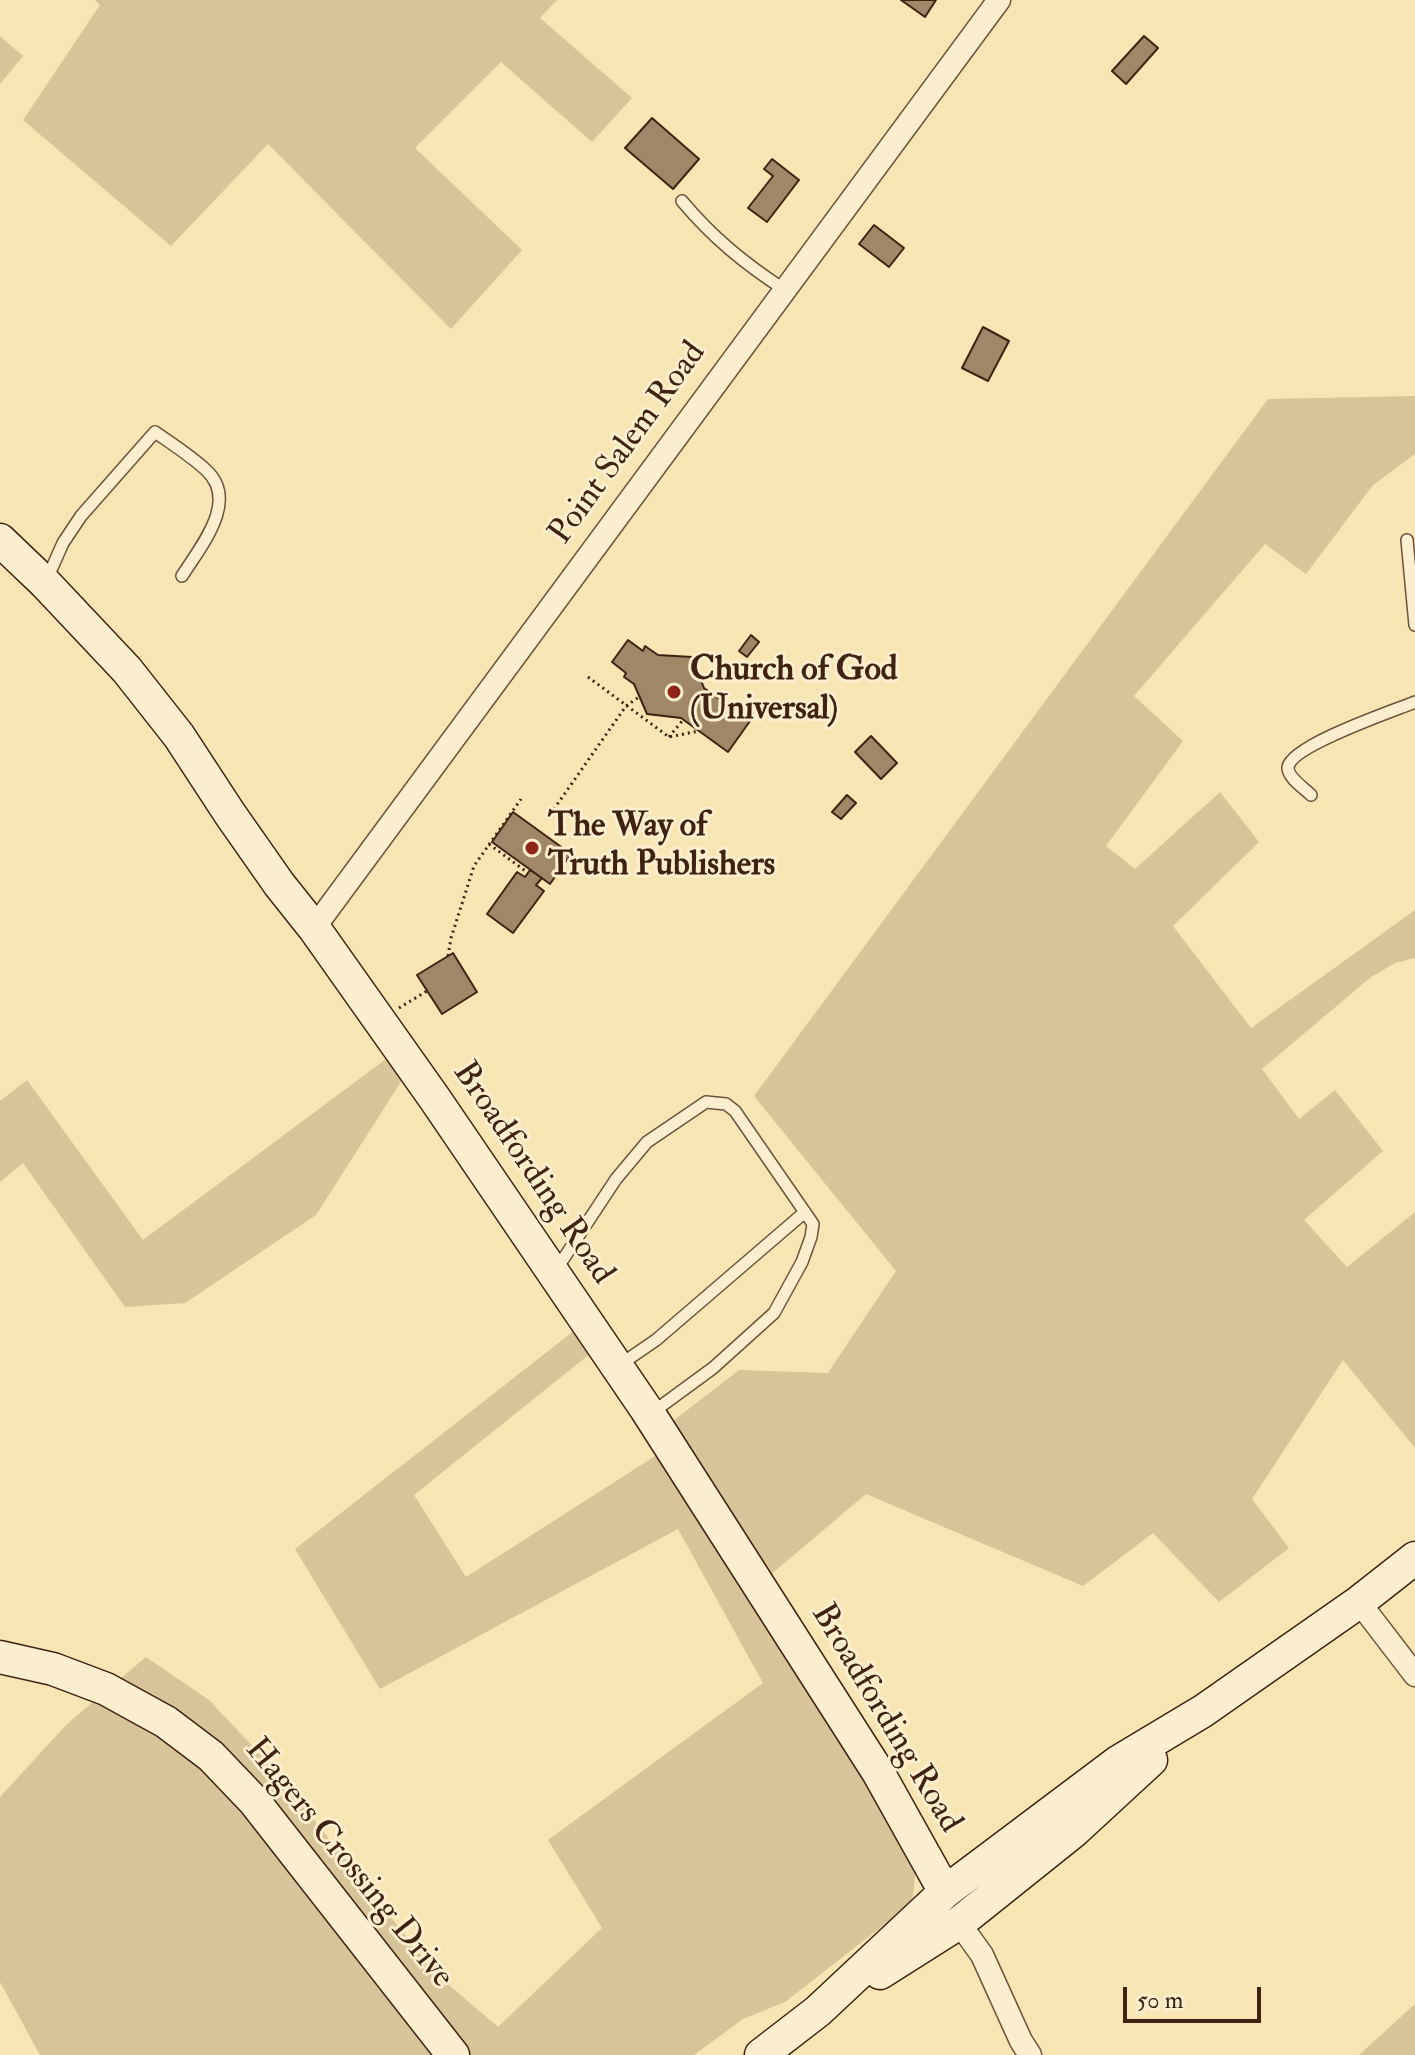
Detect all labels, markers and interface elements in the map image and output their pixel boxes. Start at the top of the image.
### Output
street label: Point Salem Road [542,335,716,553]
place label: Church of God (Universal) [690,652,898,732]
marker: Church of God (Universal) [665,683,683,701]
place label: The Way of Truth Publishers [548,808,775,888]
marker: The Way of Truth Publishers [523,839,541,857]
street label: Broadfording Road [442,1055,622,1293]
street label: Broadfording Road [801,1597,969,1841]
street label: Hagers Crossing Drive [235,1731,461,1997]
scale bar [1127,1971,1265,2021]
text: 50 m [1137,1985,1183,2016]

